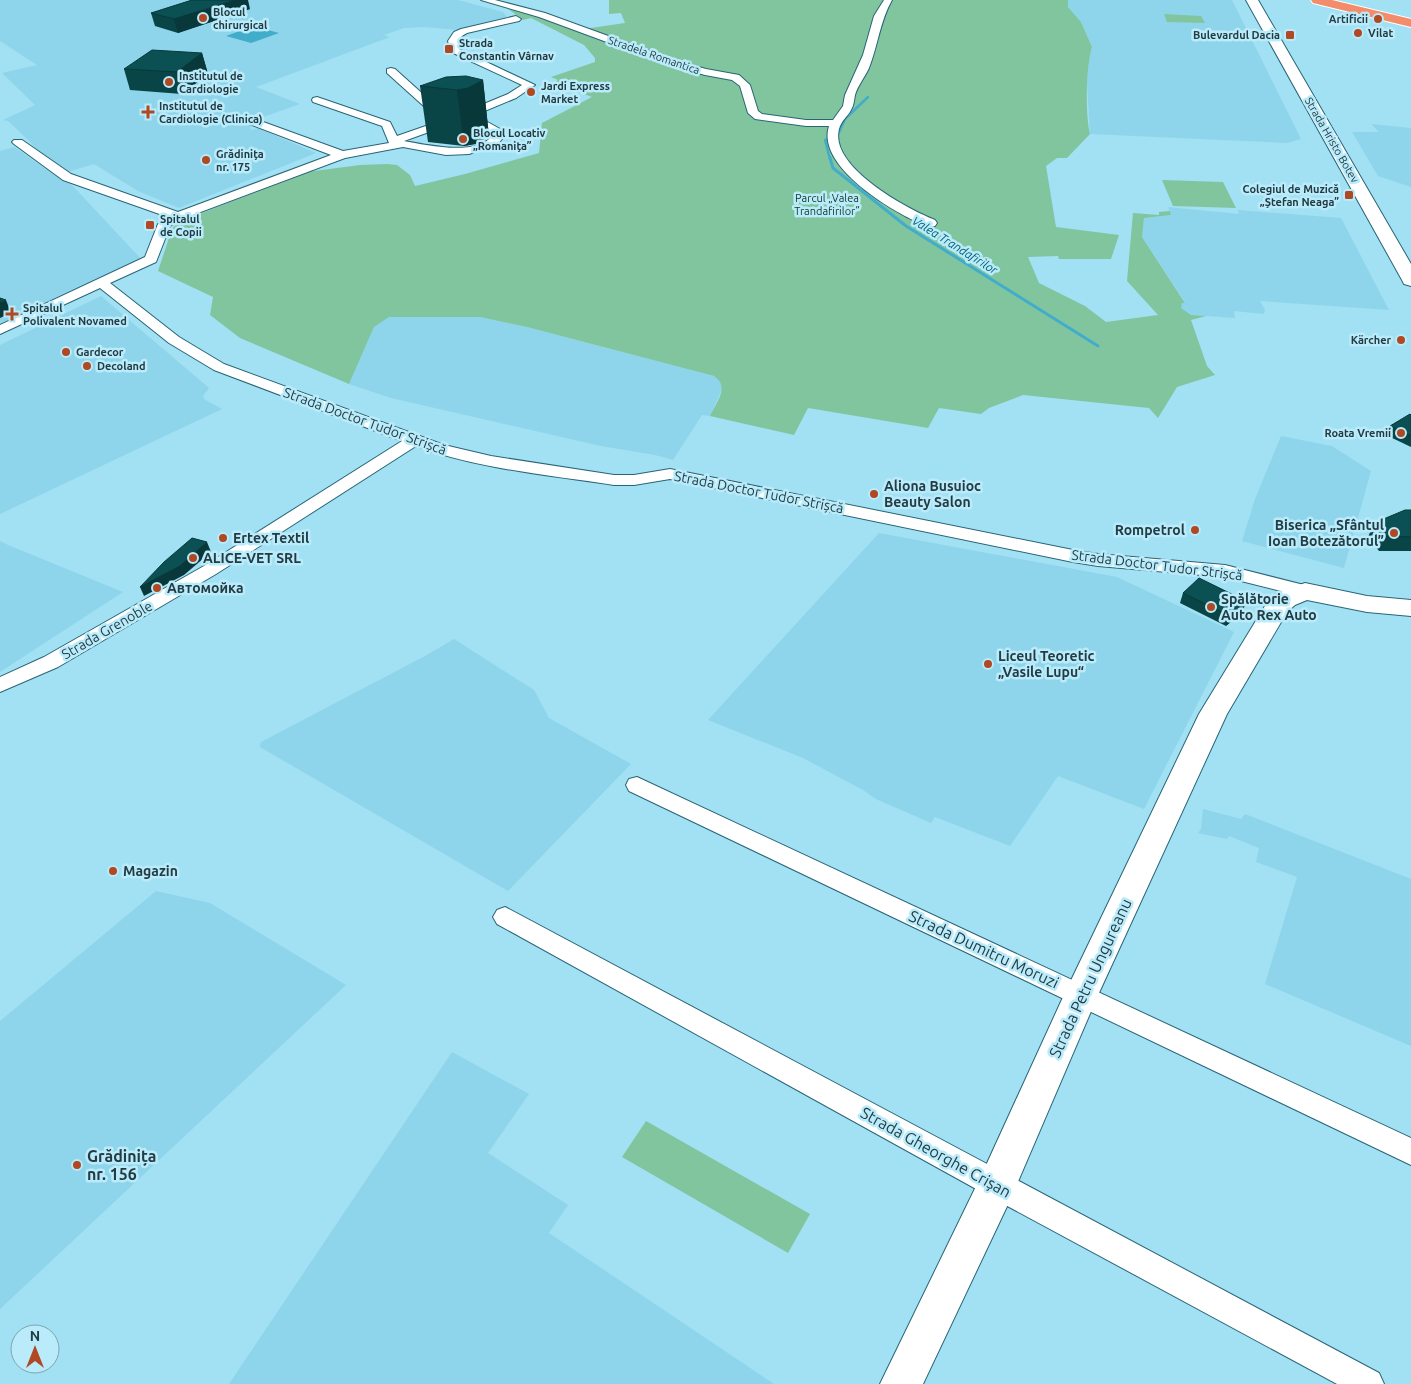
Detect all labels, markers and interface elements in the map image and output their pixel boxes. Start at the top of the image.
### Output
place label: Blocul chirurgical [213,6,268,31]
marker: Blocul chirurgical [197,12,209,24]
place label: Artificii [1329,13,1368,25]
marker: Artificii [1372,13,1384,25]
marker: Vilat [1352,27,1364,39]
place label: Vilat [1368,27,1394,39]
place label: Bulevardul Dacia [1193,29,1280,41]
marker: Bulevardul Dacia [1284,29,1296,41]
street label: Stradela Romantica [607,34,701,76]
place label: Strada Constantin Vârnav [459,37,554,62]
marker: Strada Constantin Vârnav [443,43,455,55]
place label: Institutul de Cardiologie [179,70,243,95]
marker: Institutul de Cardiologie [163,76,175,88]
place label: Jardi Express Market [541,80,610,105]
marker: Jardi Express Market [525,86,537,98]
street label: Strada Hristo Botev [1303,95,1362,185]
place label: Institutul de Cardiologie (Clinica) [159,100,262,126]
marker: Institutul de Cardiologie (Clinica) [141,105,155,119]
place label: Blocul Locativ „Romanița” [473,127,546,152]
marker: Blocul Locativ „Romanița” [457,133,469,145]
place label: Grădinița nr. 175 [216,148,264,173]
marker: Grădinița nr. 175 [200,154,212,166]
place label: Colegiul de Muzică „Ștefan Neaga” [1243,183,1339,208]
marker: Colegiul de Muzică „Ștefan Neaga” [1343,189,1355,201]
park label: Parcul „Valea Trandafirilor” [794,192,860,217]
place label: Spitalul de Copii [160,213,202,238]
water label: Valea Trandafirilor [910,214,1000,278]
marker: Spitalul de Copii [144,219,156,231]
place label: Spitalul Polivalent Novamed [23,302,127,327]
marker: Spitalul Polivalent Novamed [5,307,19,321]
place label: Kärcher [1351,334,1391,346]
marker: Kärcher [1395,334,1407,346]
marker: Gardecor [60,346,72,358]
place label: Gardecor [76,346,124,358]
marker: Decoland [81,360,93,372]
place label: Decoland [97,360,146,372]
street label: Strada Doctor Tudor Strișcă [281,384,449,458]
place label: Roata Vremii [1324,427,1391,439]
marker: Roata Vremii [1395,427,1407,439]
street label: Strada Doctor Tudor Strișcă [673,468,845,516]
place label: Aliona Busuioc Beauty Salon [884,478,981,510]
marker: Aliona Busuioc Beauty Salon [868,488,880,500]
place label: Biserica „Sfântul Ioan Botezătorul” [1268,517,1384,549]
place label: Rompetrol [1115,522,1185,538]
marker: Rompetrol [1189,524,1201,536]
marker: Biserica „Sfântul Ioan Botezătorul” [1388,527,1400,539]
place label: Ertex Textil [233,530,309,546]
marker: Ertex Textil [217,532,229,544]
street label: Strada Doctor Tudor Strișcă [1071,547,1243,583]
place label: ALICE-VET SRL [203,550,301,566]
marker: ALICE-VET SRL [187,552,199,564]
place label: Автомойка [167,580,244,596]
marker: Автомойка [151,582,163,594]
place label: Spălătorie Auto Rex Auto [1221,591,1317,623]
street label: Strada Grenoble [59,598,155,662]
marker: Spălătorie Auto Rex Auto [1205,601,1217,613]
place label: Liceul Teoretic „Vasile Lupu“ [998,648,1095,680]
marker: Liceul Teoretic „Vasile Lupu“ [982,658,994,670]
place label: Magazin [123,863,178,879]
marker: Magazin [107,865,119,877]
street label: Strada Petru Ungureanu [1045,896,1135,1060]
street label: Strada Dumitru Moruzi [906,906,1062,992]
street label: Strada Gheorghe Crișan [858,1103,1014,1201]
place label: Grădinița nr. 156 [87,1147,156,1183]
marker: Grădinița nr. 156 [71,1159,83,1171]
north arrow [10,1324,60,1374]
text: N [30,1328,40,1344]

